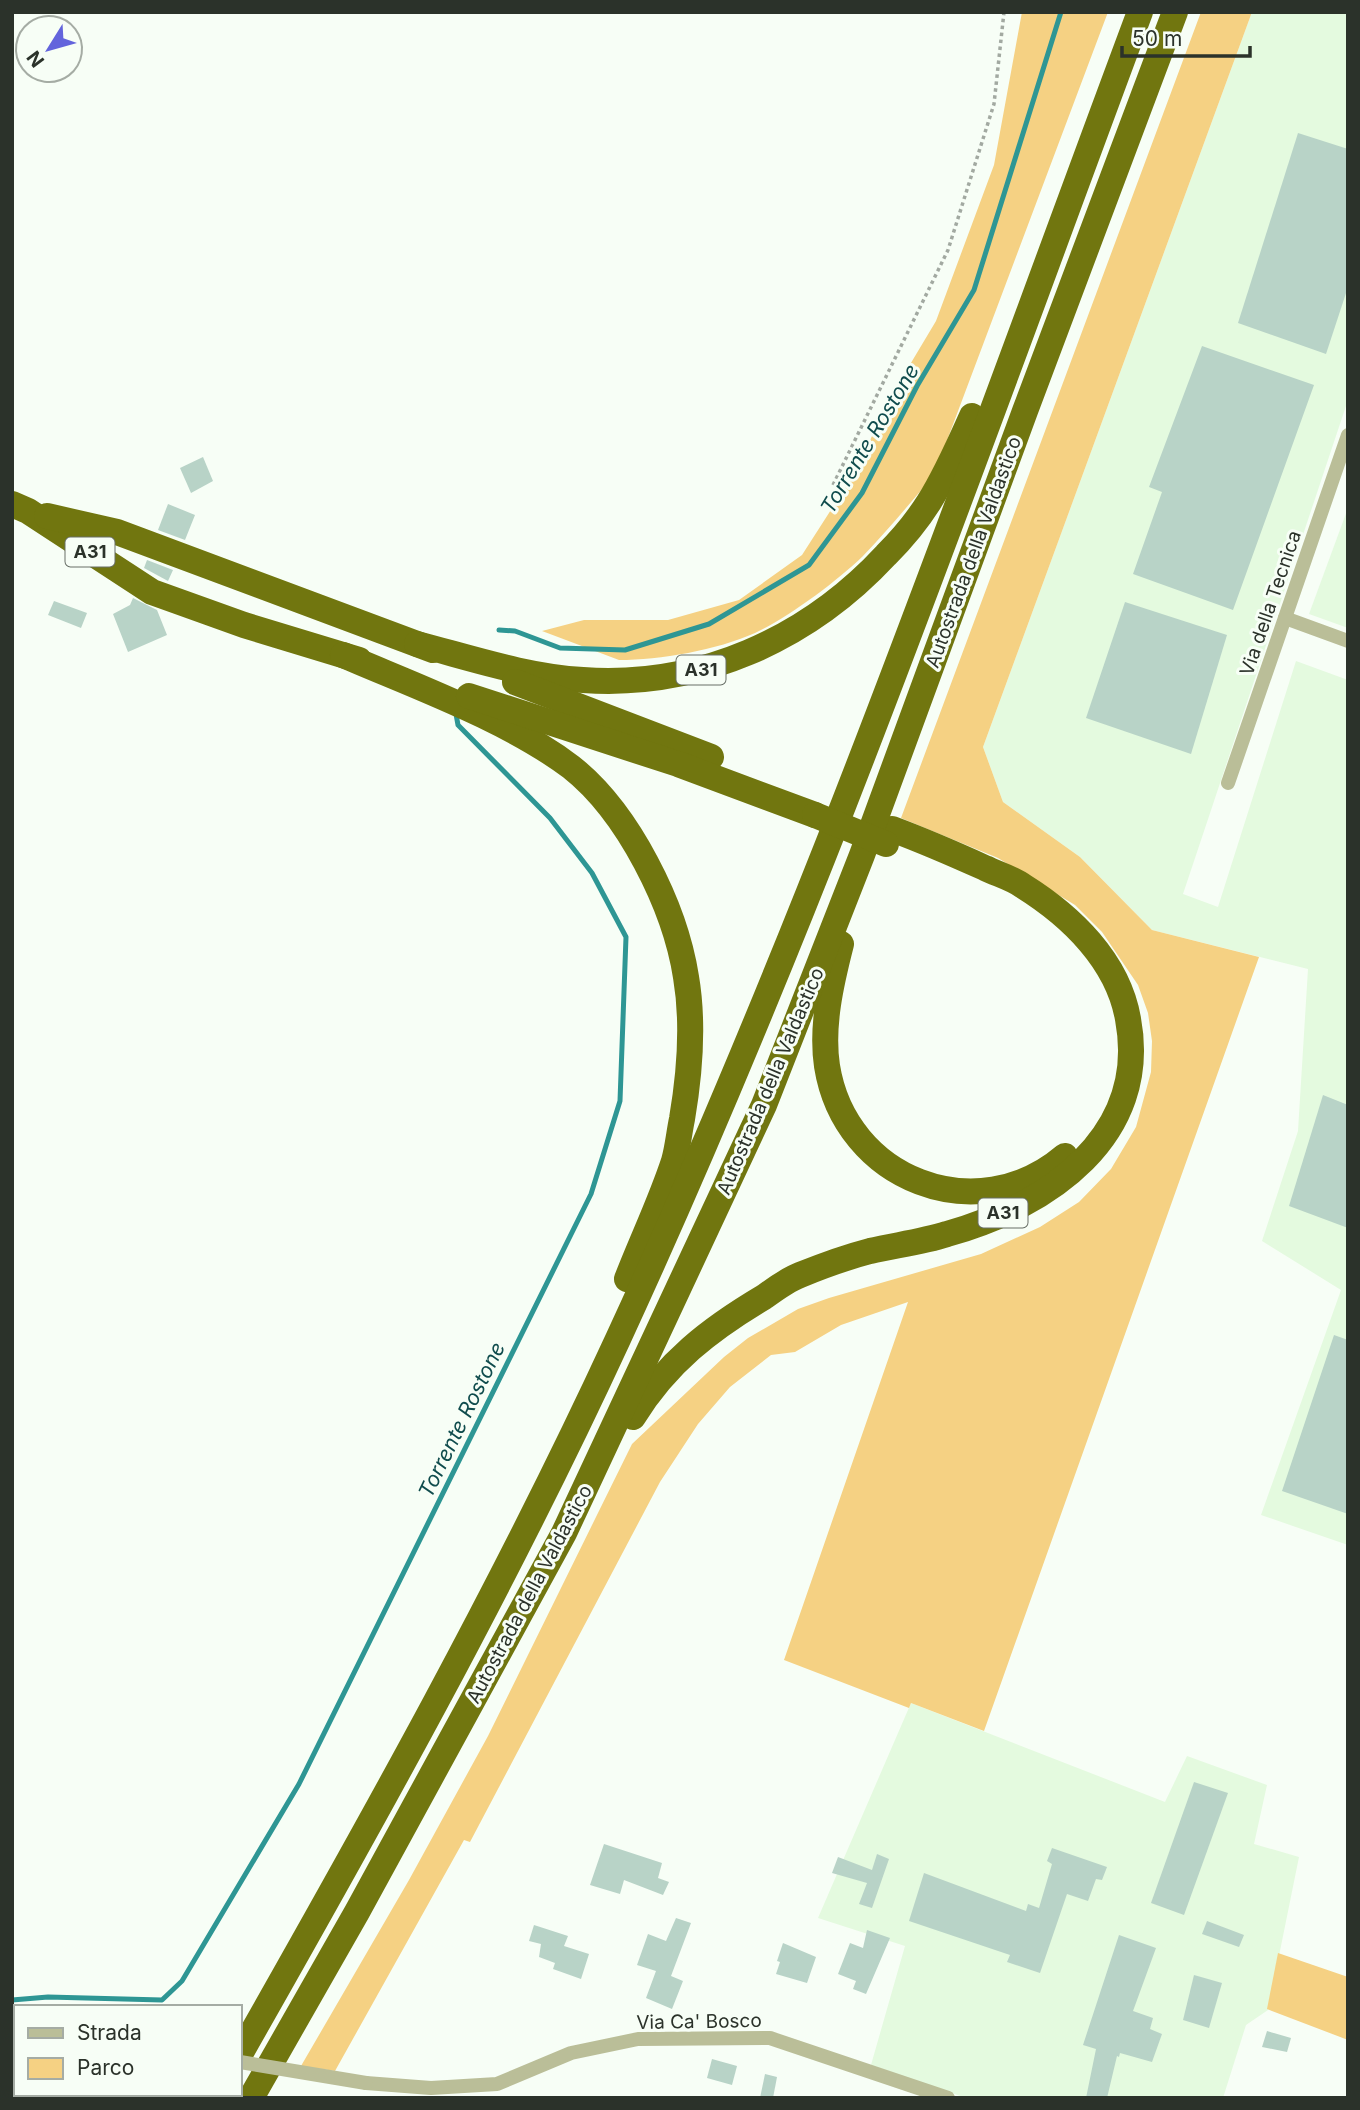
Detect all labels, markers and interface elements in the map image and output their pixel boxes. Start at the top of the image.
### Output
north arrow [14,14,84,84]
scale bar [1122,14,1250,58]
text: 50 m [1132,26,1182,51]
text: N [22,46,49,72]
water label: Torrente Rostone [815,359,924,518]
street label: Autostrada della Valdastico [921,433,1026,671]
street label: Via della Tecnica [1235,528,1306,679]
road number: A31 [66,538,114,566]
road number: A31 [676,656,726,684]
street label: Autostrada della Valdastico [712,964,829,1198]
road number: A31 [978,1198,1028,1228]
water label: Torrente Rostone [413,1338,510,1502]
street label: Autostrada della Valdastico [462,1481,597,1707]
legend [14,2005,242,2096]
street label: Via Ca' Bosco [636,2009,762,2034]
text: Strada [77,2020,142,2045]
text: Parco [77,2055,134,2080]

